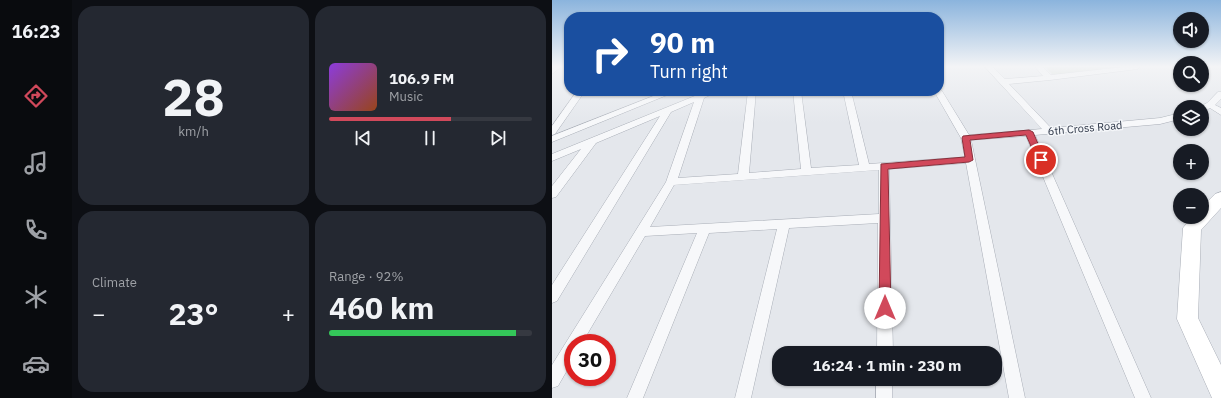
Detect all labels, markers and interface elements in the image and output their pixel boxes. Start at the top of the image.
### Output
map controls [1173,12,1209,224]
button: sound [1173,12,1209,48]
text: 16:23 [11,20,61,43]
text: 90 m [650,24,715,61]
icon: right [584,28,636,80]
button: search [1173,56,1209,92]
text: Turn right [650,60,728,83]
text: 28 [162,63,225,130]
text: 106.9 FM [389,69,454,88]
icon: directions [22,82,50,110]
text: Music [389,88,423,105]
button: layers [1173,100,1209,136]
street label: 6th Cross Road [1047,118,1123,138]
text: km/h [178,123,209,140]
icon: previous [352,127,374,149]
icon: pause [419,127,441,149]
icon: next [487,127,509,149]
pin [1024,143,1058,177]
button: + [1173,144,1209,180]
icon: music [22,149,50,177]
icon: arrive [1030,149,1052,171]
button: − [1173,188,1209,224]
icon: phone [22,216,50,244]
text: Range · 92% [329,268,403,285]
text: Climate [92,274,137,291]
icon: climate [22,283,50,311]
position arrow [864,287,906,329]
text: 460 km [329,288,434,327]
text: 23° [168,294,219,333]
text: − [92,299,105,328]
text: + [282,299,295,328]
speed limit sign: 30 [564,334,616,386]
icon: car [22,350,50,378]
text: 16:24 · 1 min · 230 m [813,356,961,375]

